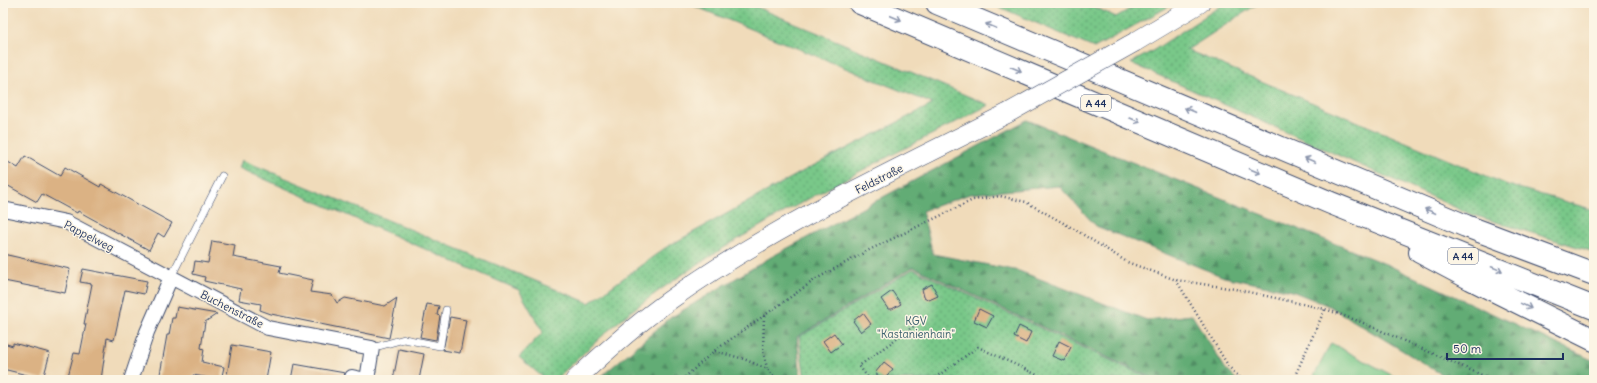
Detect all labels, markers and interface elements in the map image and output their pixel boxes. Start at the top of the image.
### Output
one-way arrow [890,15,902,23]
one-way arrow [985,22,997,29]
one-way arrow [1009,66,1021,73]
road number: A 44 [1081,95,1111,111]
one-way arrow [1184,106,1196,113]
one-way arrow [1129,117,1141,124]
one-way arrow [1304,156,1316,164]
street label: Feldstraße [853,161,905,197]
one-way arrow [1249,168,1261,175]
one-way arrow [1424,206,1436,214]
street label: Pappelweg [62,217,116,255]
road number: A 44 [1448,248,1478,264]
one-way arrow [1491,266,1503,274]
street label: Buchenstraße [198,287,266,331]
one-way arrow [1520,303,1532,310]
park label: KGV "Kastanienhain" [877,314,955,341]
scale bar [1447,335,1563,361]
text: 50 m [1453,341,1482,356]

